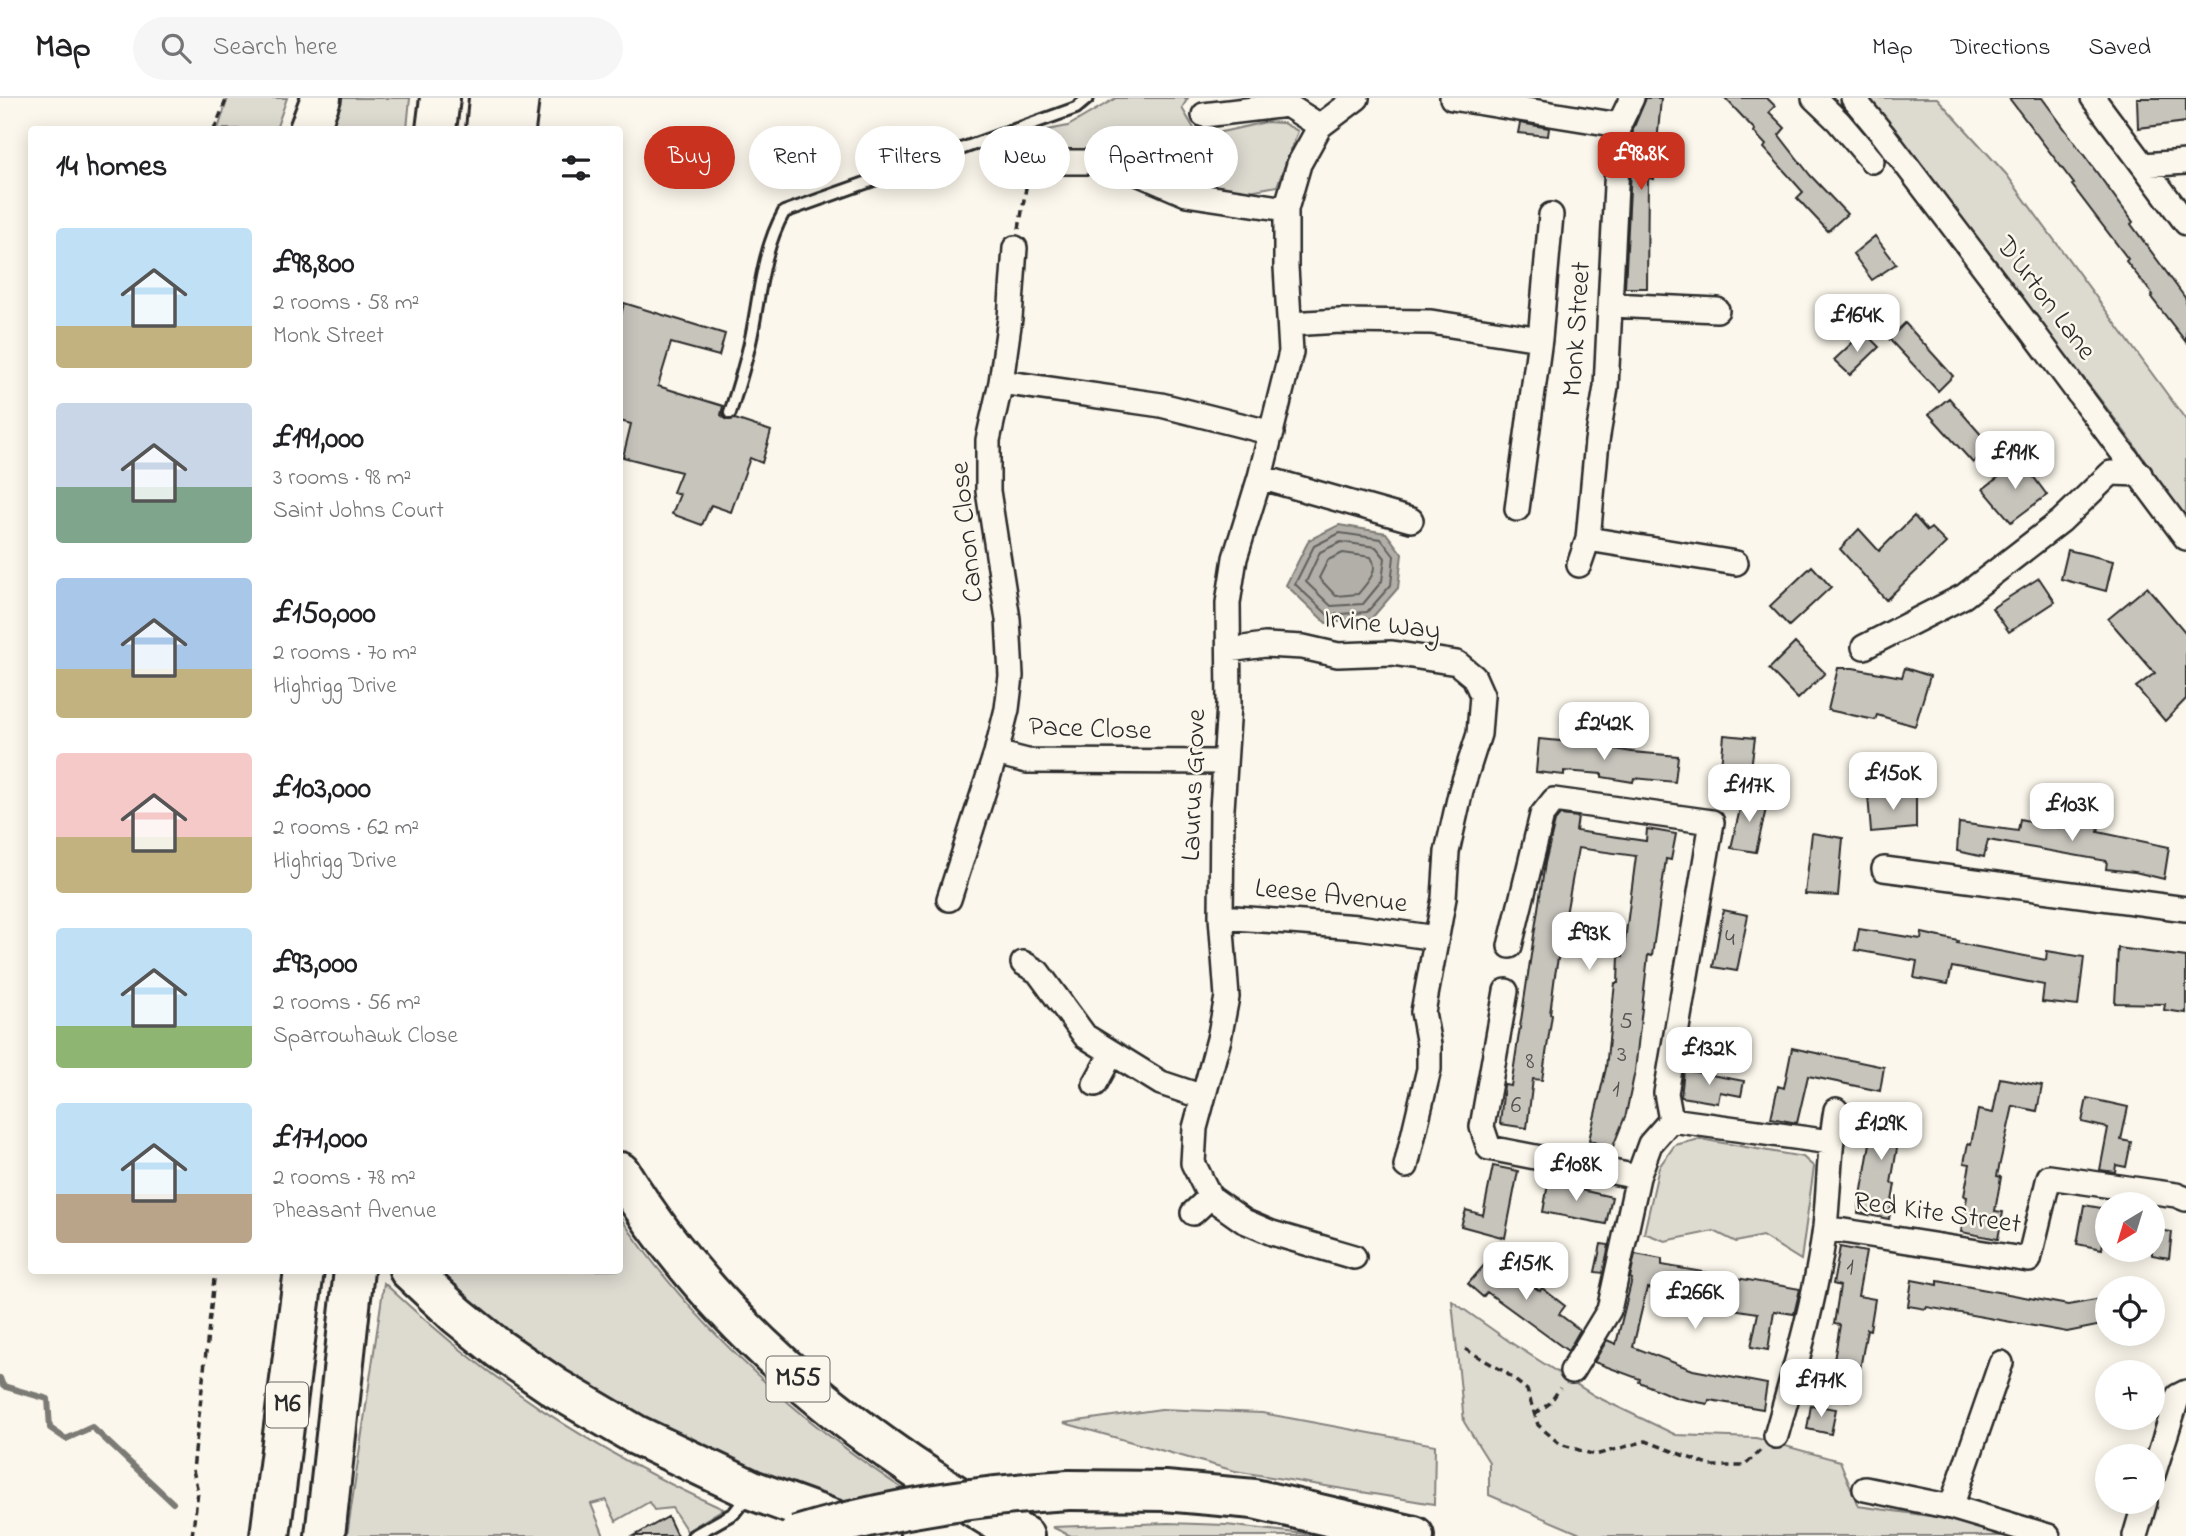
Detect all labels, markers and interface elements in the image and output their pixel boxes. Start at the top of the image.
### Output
search box [133,17,623,80]
text: Map [35,24,91,72]
icon: search [157,29,195,67]
text: Search here [213,29,337,67]
text: Map [1872,31,1913,66]
text: Directions [1951,31,2050,66]
text: Saved [2088,31,2151,66]
chip: Buy [644,126,735,189]
chip: Rent [749,126,841,189]
chip: Filters [855,126,965,189]
chip: New [979,126,1070,189]
chip: Apartment [1084,126,1238,189]
pin: £98.8K [1584,132,1698,192]
text: £98.8K [1614,138,1668,171]
text: 14 homes [56,146,167,190]
icon: filters [557,149,595,187]
street label: D'Urton Lane [1984,227,2106,370]
text: £98,800 [273,243,355,287]
icon: home [112,256,196,340]
street label: Monk Street [1553,260,1603,398]
text: 2 rooms · 58 m² [273,287,419,320]
pin: £164K [1808,294,1906,354]
text: £164K [1831,300,1883,333]
text: Monk Street [273,320,384,353]
text: £191,000 [273,418,364,462]
icon: home [112,431,196,515]
pin: £191K [1966,432,2064,491]
text: £191K [1991,437,2039,470]
street label: Canon Close [940,459,996,604]
text: 3 rooms · 98 m² [273,462,411,495]
text: Saint Johns Court [273,495,444,528]
text: £150,000 [273,593,376,637]
street label: Irvine Way [1322,600,1442,652]
icon: home [112,606,196,690]
text: 2 rooms · 70 m² [273,637,417,670]
text: Highrigg Drive [273,670,397,703]
pin: £242K [1555,702,1653,762]
street label: Pace Close [1028,707,1153,753]
street label: Laurus Grove [1172,708,1218,862]
text: £242K [1575,708,1633,741]
pin: £150K [1844,752,1942,812]
text: £150K [1865,758,1921,791]
pin: £117K [1700,764,1798,824]
text: £103,000 [273,768,371,812]
text: £117K [1724,770,1774,803]
icon: home [112,781,196,865]
pin: £103K [2023,784,2121,843]
text: £103K [2046,789,2098,822]
text: 2 rooms · 62 m² [273,812,419,845]
text: Highrigg Drive [273,845,397,878]
street label: Leese Avenue [1253,869,1410,925]
pin: £93K [1548,912,1630,972]
text: £93K [1568,918,1610,951]
house number: 4 [1725,922,1735,957]
text: £93,000 [273,943,357,987]
icon: home [112,956,196,1040]
text: 2 rooms · 56 m² [273,987,421,1020]
house number: 5 [1619,1005,1633,1040]
text: Sparrowhawk Close [273,1020,458,1053]
pin: £132K [1660,1028,1758,1087]
text: £132K [1682,1033,1736,1066]
house number: 3 [1617,1038,1627,1073]
house number: 8 [1526,1045,1535,1080]
house number: 1 [1612,1073,1620,1108]
house number: 6 [1511,1089,1522,1124]
pin: £129K [1832,1102,1930,1162]
text: £129K [1855,1108,1907,1141]
text: £171,000 [273,1118,367,1162]
icon: home [112,1131,196,1215]
pin: £108K [1527,1144,1625,1203]
text: £108K [1550,1149,1602,1182]
text: 2 rooms · 78 m² [273,1162,416,1195]
street label: Red Kite Street [1851,1182,2023,1246]
north arrow [2095,1192,2165,1262]
map controls [2095,1192,2165,1514]
text: Pheasant Avenue [273,1195,436,1228]
pin: £151K [1477,1242,1575,1302]
text: £151K [1499,1248,1553,1281]
house number: 1 [1846,1251,1854,1286]
pin: £266K [1646,1272,1744,1331]
button: locate [2095,1276,2165,1346]
text: £266K [1666,1277,1724,1310]
road number: M55 [766,1356,830,1402]
pin: £171K [1772,1360,1870,1419]
button: + [2095,1360,2165,1430]
text: £171K [1796,1365,1846,1398]
road number: M6 [266,1382,308,1428]
button: − [2095,1444,2165,1514]

